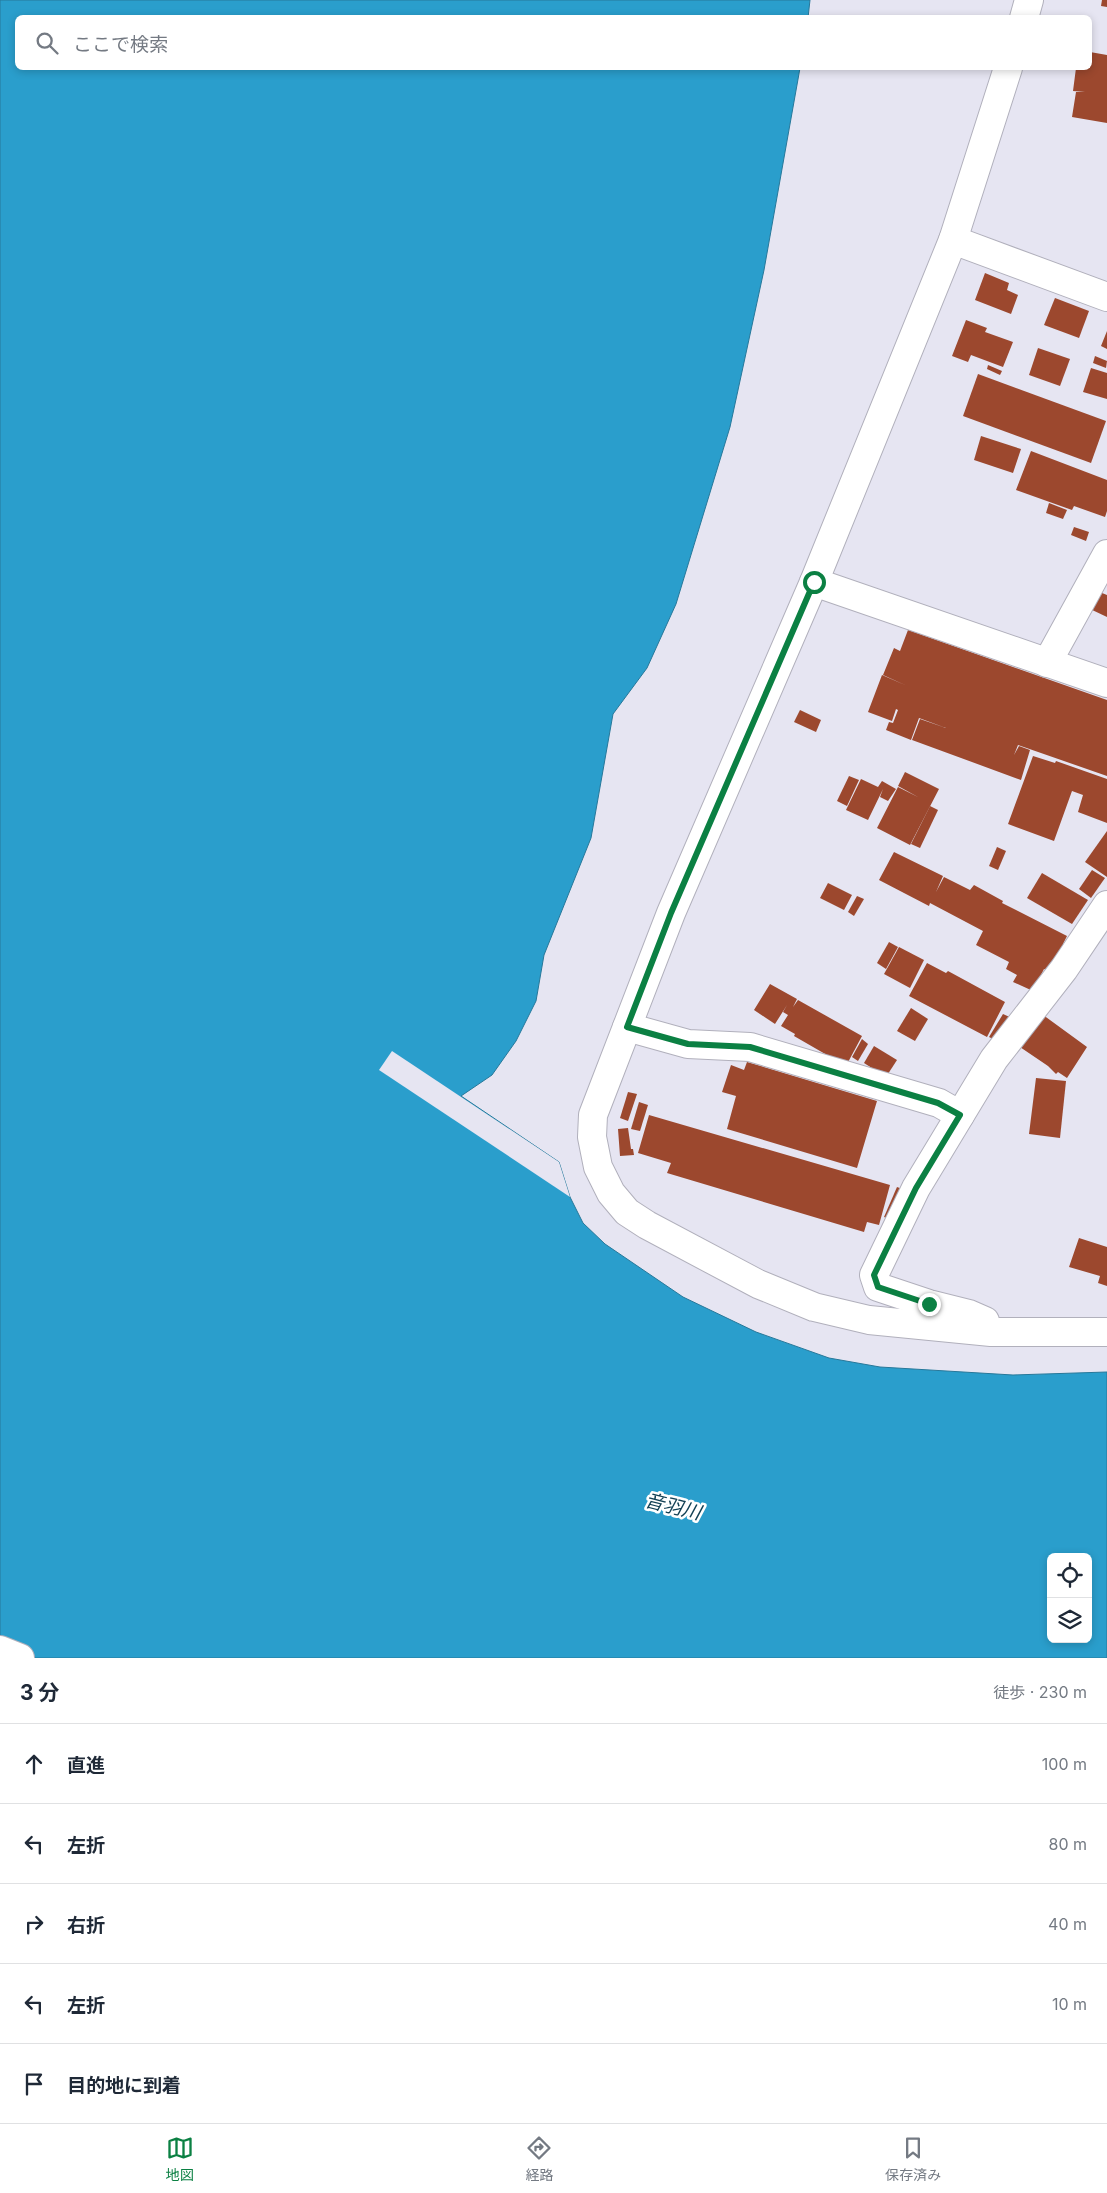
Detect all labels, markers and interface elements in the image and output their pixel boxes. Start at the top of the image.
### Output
search box [15,15,1092,70]
icon: search [33,29,61,57]
text: ここで検索 [73,33,168,56]
route start [803,571,826,594]
route end [918,1293,941,1316]
water label: 音羽川 [642,1488,705,1525]
map controls [1047,1553,1092,1643]
button: locate [1047,1553,1092,1598]
button: layers [1047,1598,1092,1643]
text: 3 分 [20,1680,60,1705]
text: 徒歩 · 230 m [993,1682,1087,1702]
icon: ahead [20,1750,48,1778]
text: 直進 [67,1754,105,1777]
text: 100 m [1042,1754,1087,1774]
icon: left [20,1830,48,1858]
text: 左折 [67,1834,105,1857]
text: 80 m [1048,1834,1087,1854]
icon: right [20,1910,48,1938]
text: 右折 [67,1914,105,1937]
text: 40 m [1048,1914,1087,1934]
icon: left [20,1990,48,2018]
text: 左折 [67,1994,105,2017]
text: 10 m [1052,1994,1087,2014]
icon: arrive [20,2070,48,2098]
text: 目的地に到着 [67,2074,181,2097]
tab: 地図 [166,2134,194,2184]
tab: 経路 [525,2134,553,2184]
tab: 保存済み [885,2134,941,2184]

